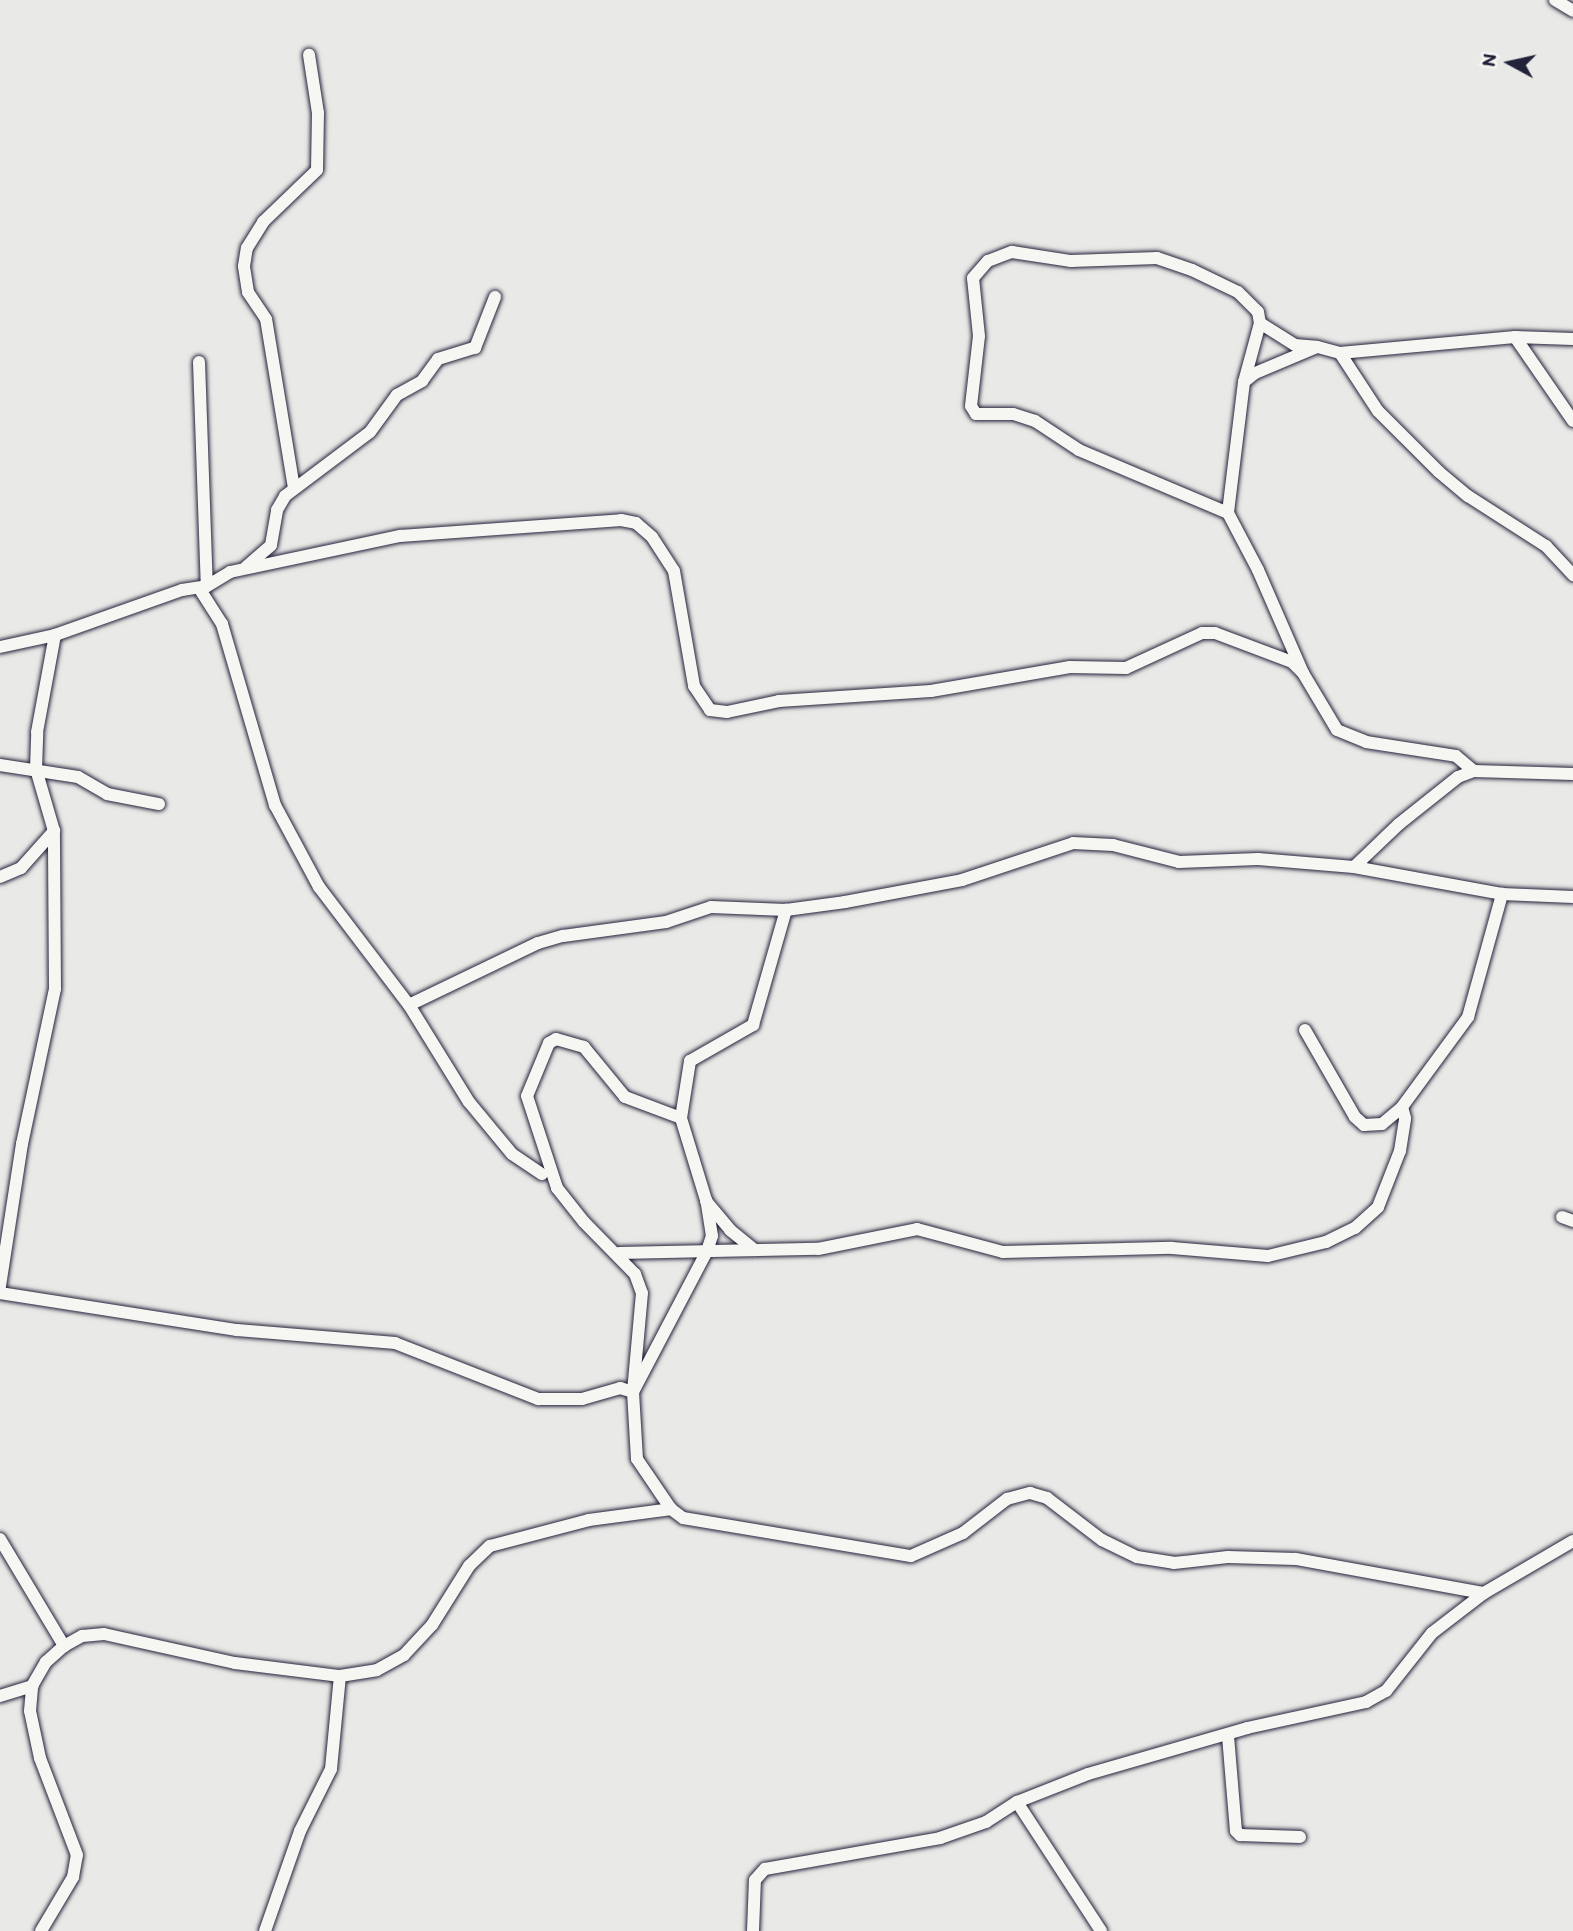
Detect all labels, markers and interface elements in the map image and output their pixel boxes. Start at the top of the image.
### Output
north arrow [1475,28,1545,98]
text: N [1476,52,1501,68]

